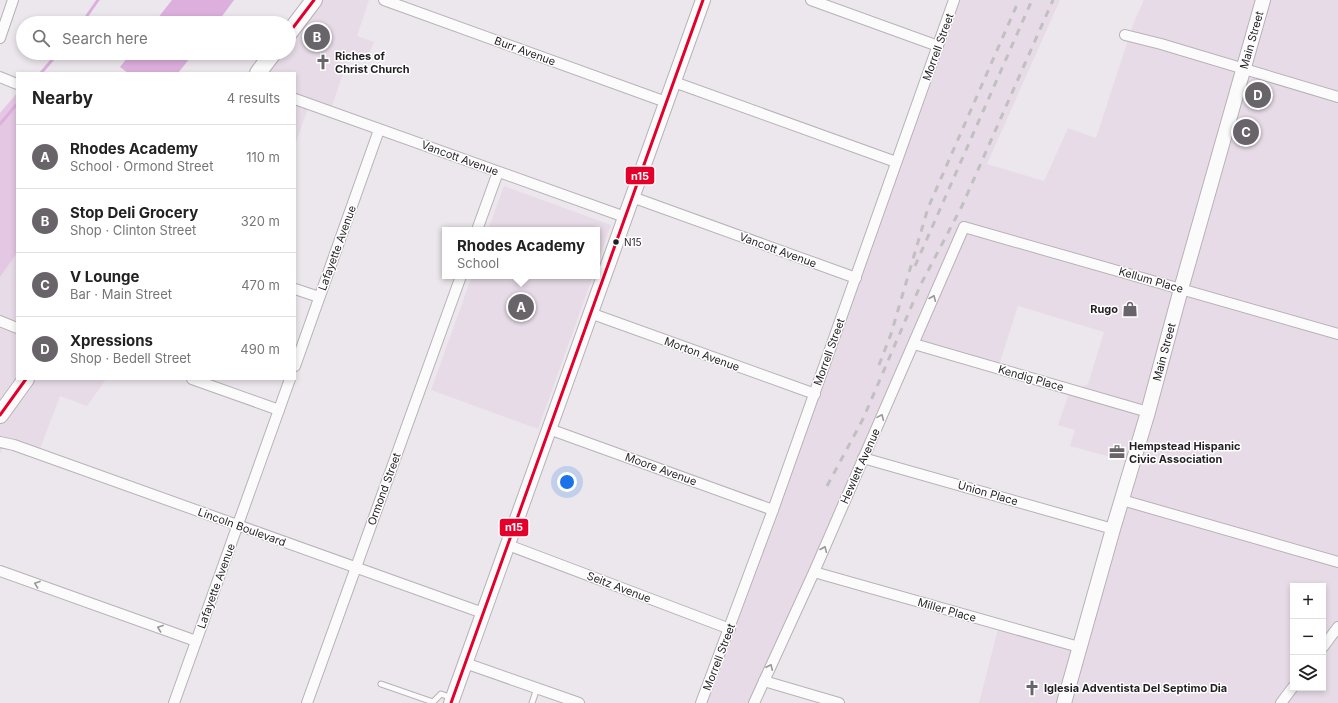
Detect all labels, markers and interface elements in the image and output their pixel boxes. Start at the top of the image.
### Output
street label: Main Street [1237,9,1267,71]
street label: Morrell Street [919,11,957,83]
search box [16,16,296,60]
pin: B [304,22,330,52]
icon: search [30,27,52,49]
text: Search here [62,29,148,48]
street label: Burr Avenue [493,33,557,69]
place label: Riches of Christ Church [335,49,410,76]
church icon: Riches of Christ Church [314,53,332,71]
pin: D [1245,80,1271,110]
text: Nearby [32,88,93,108]
text: 4 results [227,90,280,106]
pin: C [1233,117,1259,147]
street label: Vancott Avenue [419,138,501,178]
text: Rhodes Academy [70,139,198,158]
text: A [40,149,50,165]
text: 110 m [246,149,280,165]
text: School · Ormond Street [70,158,213,174]
line badge: n15 [625,166,655,185]
text: n15 [631,169,649,183]
text: Stop Deli Grocery [70,203,198,222]
street label: Lafayette Avenue [315,203,359,293]
text: B [41,213,49,229]
text: 320 m [241,213,280,229]
text: Shop · Clinton Street [70,222,196,238]
popup [442,227,600,279]
street label: Vancott Avenue [737,230,819,270]
text: Rhodes Academy [457,236,585,255]
place label: N15 [624,236,642,248]
marker: N15 [611,237,621,247]
text: School [457,255,499,271]
street label: Kellum Place [1117,264,1185,296]
text: V Lounge [70,267,140,286]
text: C [40,277,50,293]
text: 470 m [241,277,280,293]
text: Bar · Main Street [70,286,172,302]
pin: A [508,292,534,322]
one-way arrow [929,294,937,301]
shop icon: Rugo [1121,300,1139,318]
place label: Rugo [1090,302,1118,316]
street label: Morrell Street [810,316,848,388]
street label: Main Street [1150,321,1179,383]
text: Xpressions [70,331,153,350]
street label: Morton Avenue [662,334,742,374]
text: D [40,341,50,357]
text: 490 m [240,341,280,357]
text: Shop · Bedell Street [70,350,191,366]
street label: Kendig Place [997,362,1065,394]
one-way arrow [876,414,884,421]
street label: Hewlett Avenue [837,426,883,506]
place label: Hempstead Hispanic Civic Association [1129,439,1241,466]
office icon: Hempstead Hispanic Civic Association [1108,443,1126,461]
street label: Ormond Street [364,450,404,527]
street label: Moore Avenue [623,450,699,488]
your location [557,472,577,492]
street label: Union Place [956,478,1020,508]
street label: Lincoln Boulevard [196,505,288,549]
line badge: n15 [499,518,529,537]
text: n15 [505,520,523,534]
street label: Lafayette Avenue [194,541,238,631]
one-way arrow [819,546,827,553]
street label: Seitz Avenue [585,568,653,606]
one-way arrow [34,581,41,589]
map controls [1290,583,1326,691]
button: + [1290,583,1326,619]
street label: Miller Place [916,595,978,625]
button: − [1290,619,1326,655]
street label: Morrell Street [700,621,738,693]
one-way arrow [156,624,163,633]
button: layers [1290,655,1326,691]
one-way arrow [765,664,773,672]
church icon: Iglesia Adventista Del Septimo Dia [1023,679,1041,697]
place label: Iglesia Adventista Del Septimo Dia [1044,681,1227,695]

